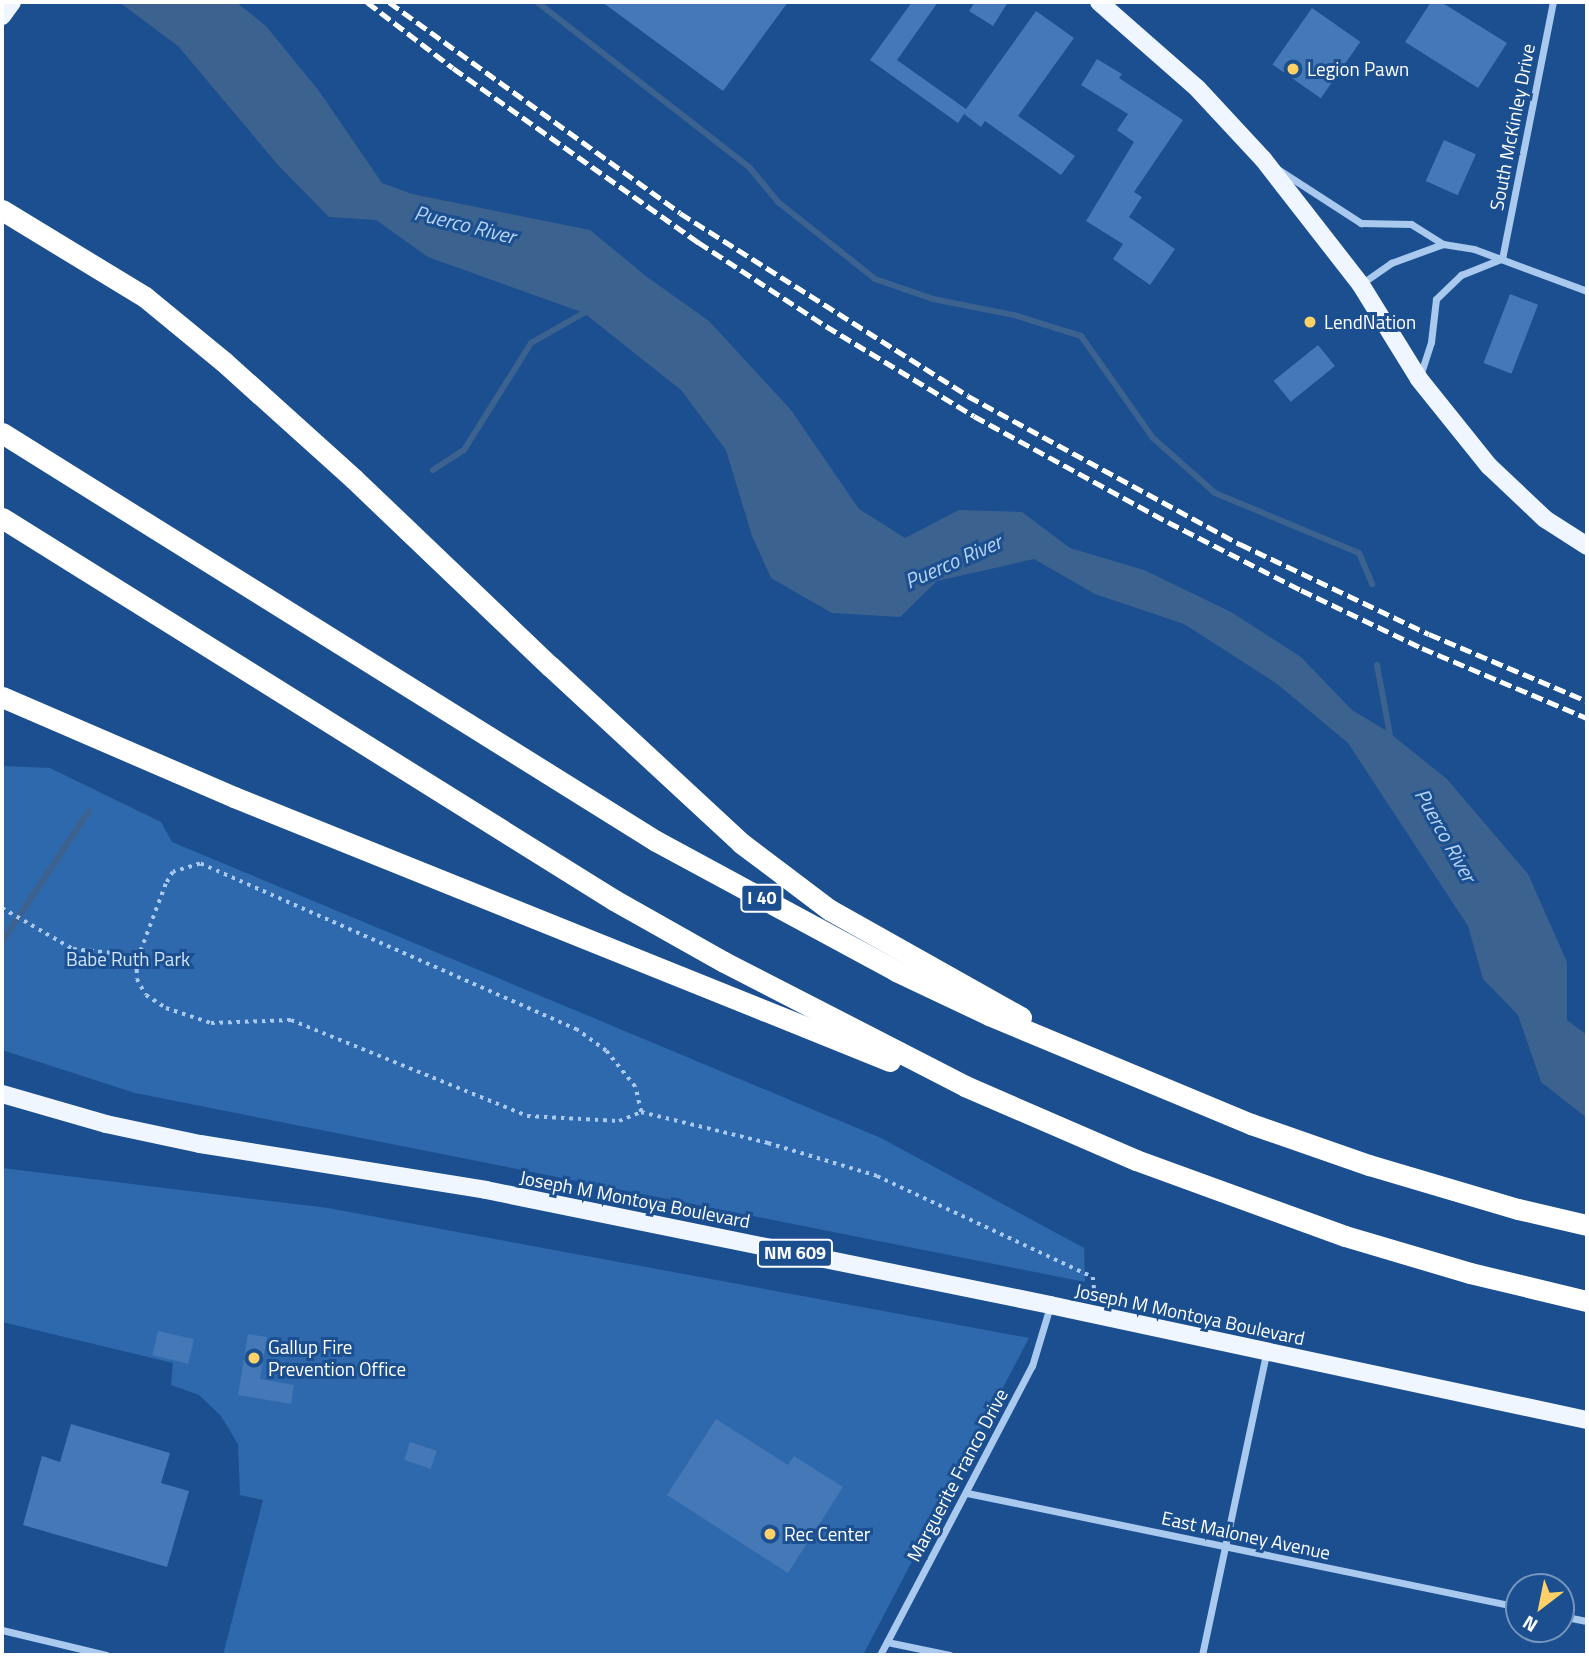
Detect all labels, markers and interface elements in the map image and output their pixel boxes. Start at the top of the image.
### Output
street label: South McKinley Drive [1485,42,1539,212]
place label: Legion Pawn [1307,58,1409,80]
marker: Legion Pawn [1285,61,1301,77]
water label: Puerco River [412,199,518,249]
place label: LendNation [1324,311,1416,333]
marker: LendNation [1302,314,1318,330]
water label: Puerco River [901,529,1005,593]
water label: Puerco River [1410,784,1482,886]
road number: I 40 [739,884,785,912]
park label: Babe Ruth Park [66,948,190,970]
street label: Joseph M Montoya Boulevard [518,1165,752,1233]
road number: NM 609 [756,1238,834,1268]
street label: Joseph M Montoya Boulevard [1073,1279,1307,1349]
place label: Gallup Fire Prevention Office [268,1336,406,1380]
marker: Gallup Fire Prevention Office [246,1350,262,1366]
street label: Marguerite Franco Drive [902,1385,1012,1565]
street label: East Maloney Avenue [1159,1506,1333,1564]
place label: Rec Center [784,1523,870,1545]
marker: Rec Center [762,1526,778,1542]
north arrow [1505,1573,1575,1643]
text: N [1516,1609,1543,1640]

